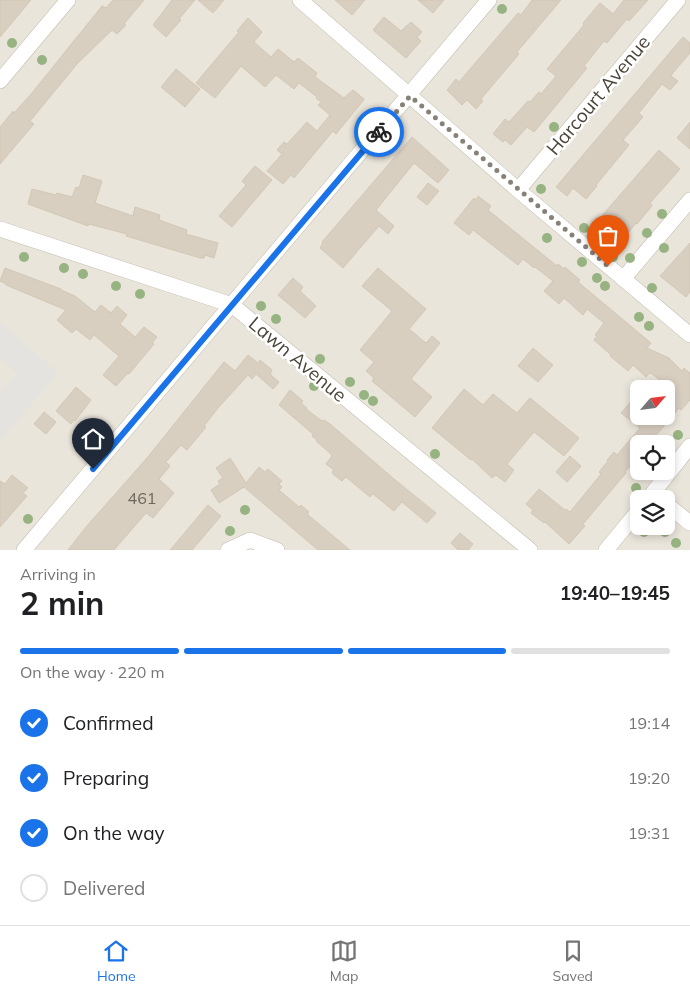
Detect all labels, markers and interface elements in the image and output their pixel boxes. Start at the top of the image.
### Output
street label: Harcourt Avenue [541,30,655,160]
courier [354,107,404,157]
icon: bike [365,118,393,146]
pin [587,215,629,266]
icon: bag [594,222,622,250]
street label: Lawn Avenue [244,311,352,407]
north arrow [630,380,675,425]
map controls [630,380,675,535]
pin [72,418,114,469]
icon: home [79,425,107,453]
button: locate [630,435,675,480]
house number: 461 [128,488,156,508]
button: layers [630,490,675,535]
text: Arriving in [20,564,96,584]
text: 19:40–19:45 [560,581,670,605]
text: 2 min [20,583,104,623]
text: On the way · 220 m [20,662,165,682]
icon: check [20,709,48,737]
text: Confirmed [63,711,154,735]
text: 19:14 [628,713,670,733]
icon: check [20,764,48,792]
text: Preparing [63,766,149,790]
text: 19:20 [628,768,670,788]
icon: check [20,819,48,847]
text: On the way [63,821,165,845]
text: 19:31 [628,823,670,843]
text: Delivered [63,876,145,900]
tab: Home [97,937,136,985]
tab: Map [330,937,359,985]
tab: Saved [553,937,593,985]

